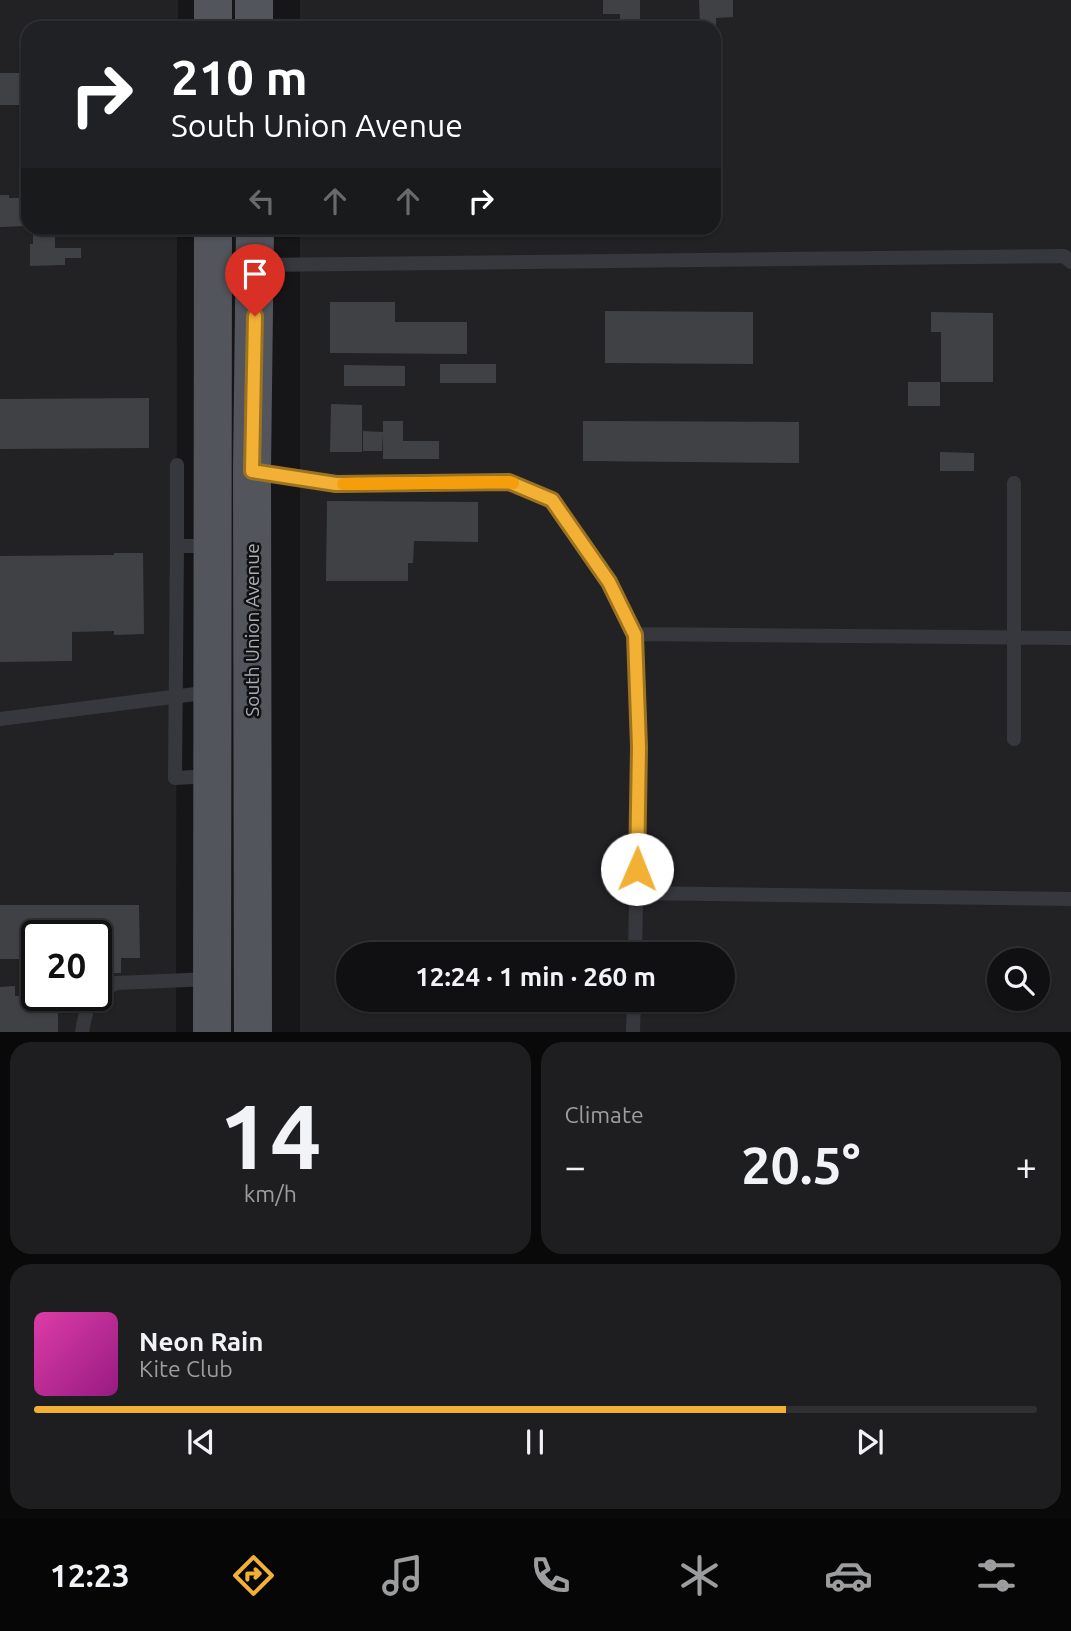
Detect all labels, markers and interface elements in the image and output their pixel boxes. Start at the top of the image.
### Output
icon: right [56,49,147,140]
text: 210 m [171,49,308,104]
text: South Union Avenue [171,107,463,143]
icon: left [243,182,281,220]
icon: ahead [316,182,354,220]
icon: ahead [389,182,427,220]
icon: right [462,182,500,220]
pin [225,244,285,316]
icon: arrive [236,255,274,293]
street label: South Union Avenue [241,543,263,717]
position arrow [600,832,674,906]
speed limit sign: 20 [21,920,112,1011]
map controls [987,948,1050,1011]
button: search [987,948,1050,1011]
text: 12:24 · 1 min · 260 m [415,962,656,991]
text: 14 [219,1084,322,1186]
text: Climate [565,1102,644,1127]
text: 20.5° [741,1136,860,1194]
text: − [565,1145,586,1187]
text: + [1016,1145,1037,1187]
text: km/h [244,1181,297,1206]
text: Neon Rain [139,1327,264,1356]
text: Kite Club [139,1356,233,1381]
icon: previous [182,1423,220,1461]
icon: pause [516,1423,554,1461]
icon: next [851,1423,889,1461]
icon: directions [229,1551,278,1600]
icon: music [378,1551,427,1600]
icon: phone [526,1551,575,1600]
icon: climate [675,1551,724,1600]
icon: car [824,1551,873,1600]
icon: filters [972,1551,1021,1600]
text: 12:23 [50,1557,130,1593]

